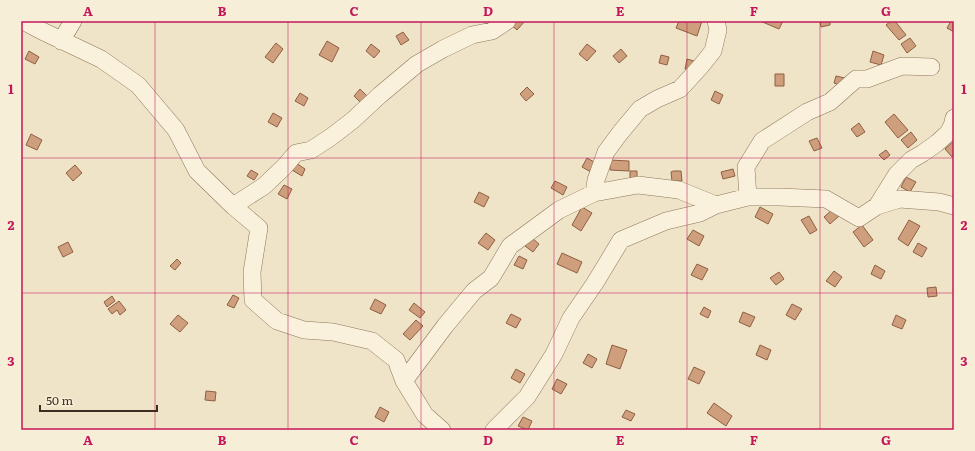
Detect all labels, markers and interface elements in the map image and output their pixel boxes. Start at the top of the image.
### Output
text: A [83,1,93,20]
text: B [218,1,227,20]
text: C [349,1,359,20]
text: D [483,1,493,20]
text: E [616,1,625,20]
text: F [750,1,758,20]
text: G [881,1,891,20]
text: 1 [8,79,14,98]
text: 1 [961,79,967,98]
text: 2 [8,215,15,234]
text: 2 [961,215,968,234]
text: 3 [7,351,15,370]
text: 3 [960,351,968,370]
scale bar [40,387,157,413]
text: 50 m [46,391,73,409]
text: A [83,430,93,449]
text: B [218,430,227,449]
text: C [349,430,359,449]
text: D [483,430,493,449]
text: E [616,430,625,449]
text: F [750,430,758,449]
text: G [881,430,891,449]

